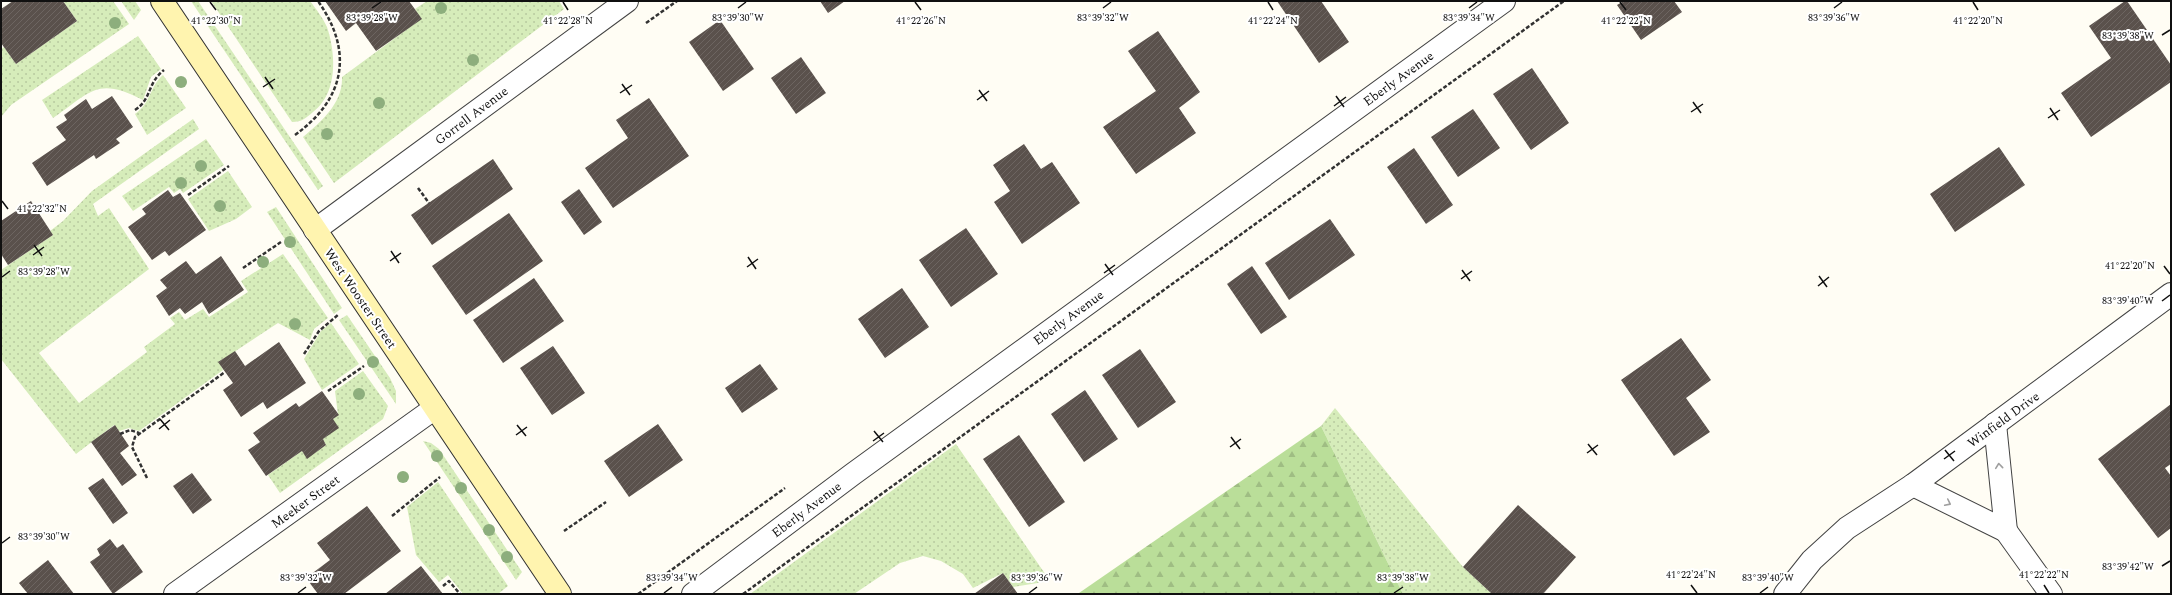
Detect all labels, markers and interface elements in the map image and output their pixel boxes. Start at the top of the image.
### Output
text: 83°39'28"W [346,10,398,26]
text: 83°39'30"W [712,10,764,26]
text: 83°39'32"W [1077,10,1129,26]
text: 83°39'34"W [1443,10,1495,26]
text: 83°39'36"W [1808,10,1860,26]
text: 41°22'30"N [191,13,241,29]
text: 41°22'28"N [543,13,593,29]
text: 41°22'26"N [896,13,946,29]
text: 41°22'24"N [1248,13,1298,29]
text: 41°22'22"N [1601,13,1651,29]
text: 41°22'20"N [1953,13,2003,29]
text: 83°39'38"W [2102,28,2154,44]
street label: Eberly Avenue [1359,46,1438,111]
street label: Gorrell Avenue [431,82,513,150]
text: 41°22'32"N [17,201,67,217]
street label: West Wooster Street [319,244,402,353]
text: 41°22'20"N [2105,258,2155,274]
text: 83°39'28"W [18,264,70,280]
street label: Eberly Avenue [1029,285,1108,350]
text: 83°39'40"W [2102,293,2154,309]
street label: Winfield Drive [1963,387,2044,453]
one-way arrow [1995,463,2004,469]
street label: Meeker Street [267,470,344,534]
street label: Eberly Avenue [767,477,846,543]
one-way arrow [1943,498,1951,505]
text: 83°39'30"W [18,529,70,545]
text: 83°39'42"W [2102,559,2154,575]
text: 41°22'24"N [1666,567,1716,583]
text: 41°22'22"N [2019,567,2069,583]
text: 83°39'32"W [280,570,332,586]
text: 83°39'34"W [646,570,698,586]
text: 83°39'36"W [1011,570,1063,586]
text: 83°39'38"W [1377,570,1429,586]
text: 83°39'40"W [1742,570,1794,586]

